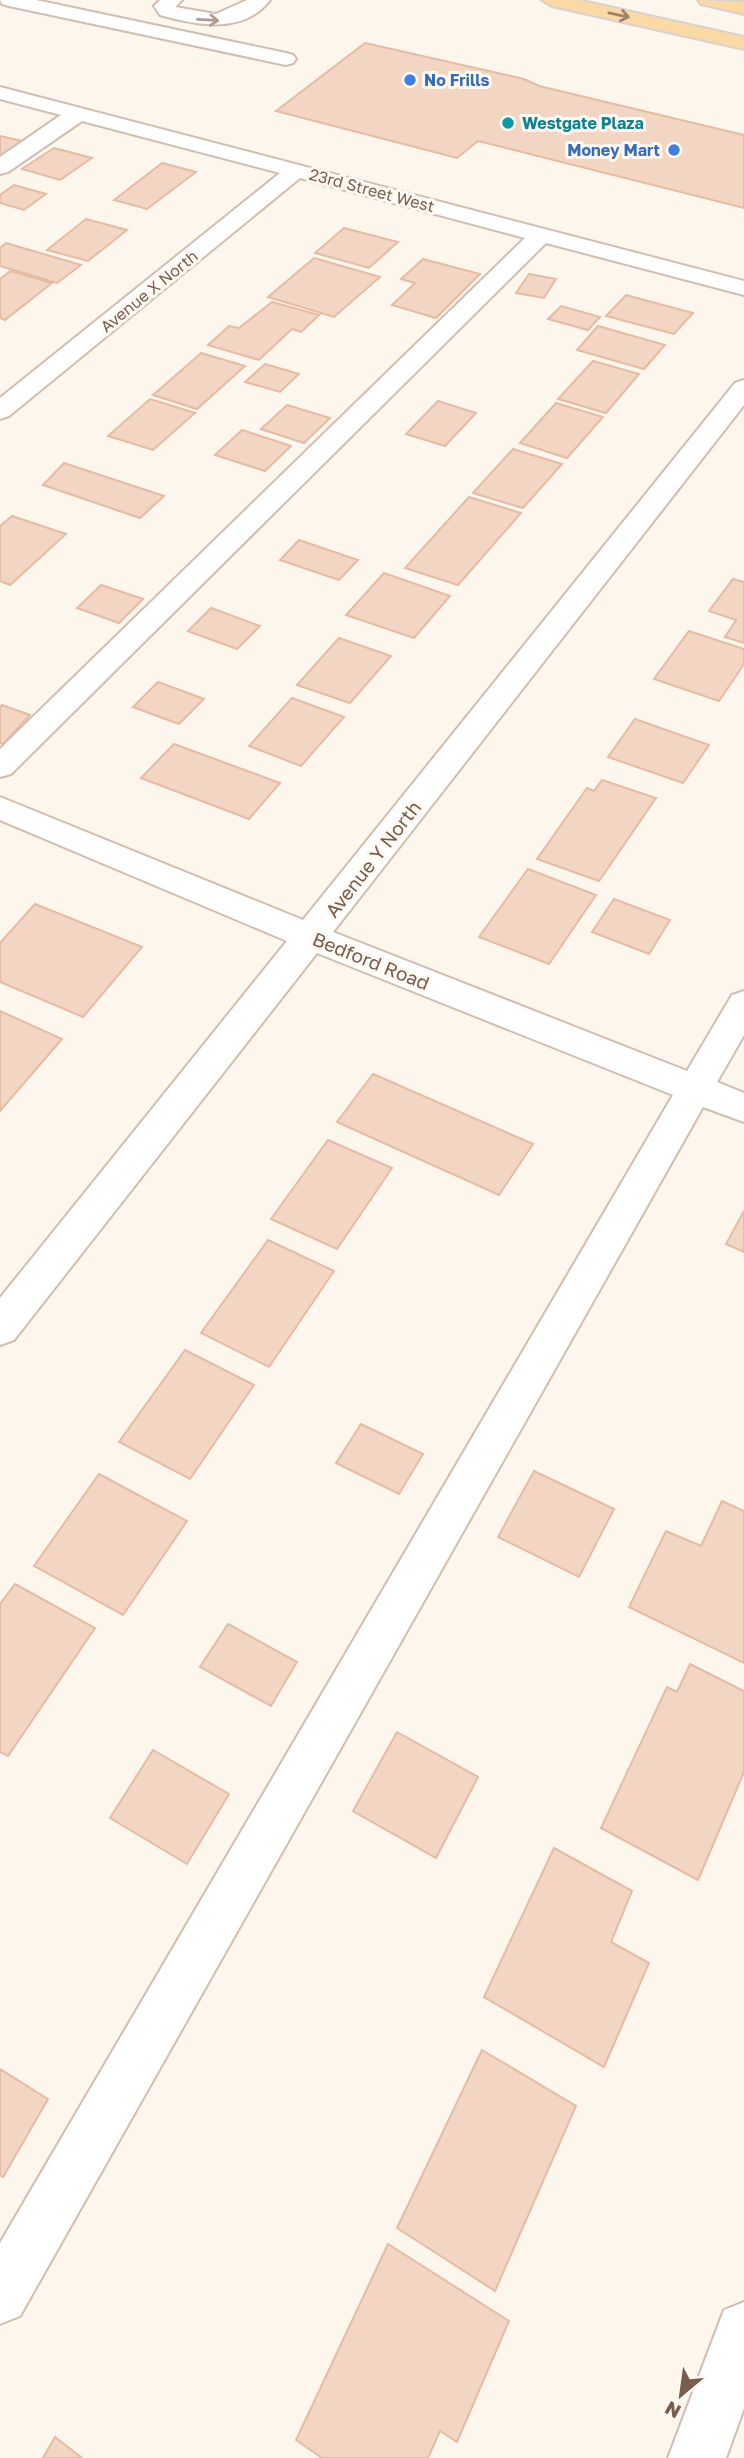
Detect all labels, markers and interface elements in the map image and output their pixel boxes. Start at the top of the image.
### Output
one-way arrow [607,8,630,22]
one-way arrow [196,13,219,26]
place label: No Frills [424,70,490,90]
marker: No Frills [402,72,418,88]
place label: Westgate Plaza [522,113,644,133]
marker: Westgate Plaza [500,115,516,131]
place label: Money Mart [567,140,660,160]
marker: Money Mart [666,142,682,158]
street label: 23rd Street West [307,164,437,216]
street label: Avenue X North [96,246,202,336]
street label: Avenue Y North [320,796,425,922]
street label: Bedford Road [309,927,433,994]
north arrow [646,2360,716,2430]
text: N [661,2397,684,2424]

